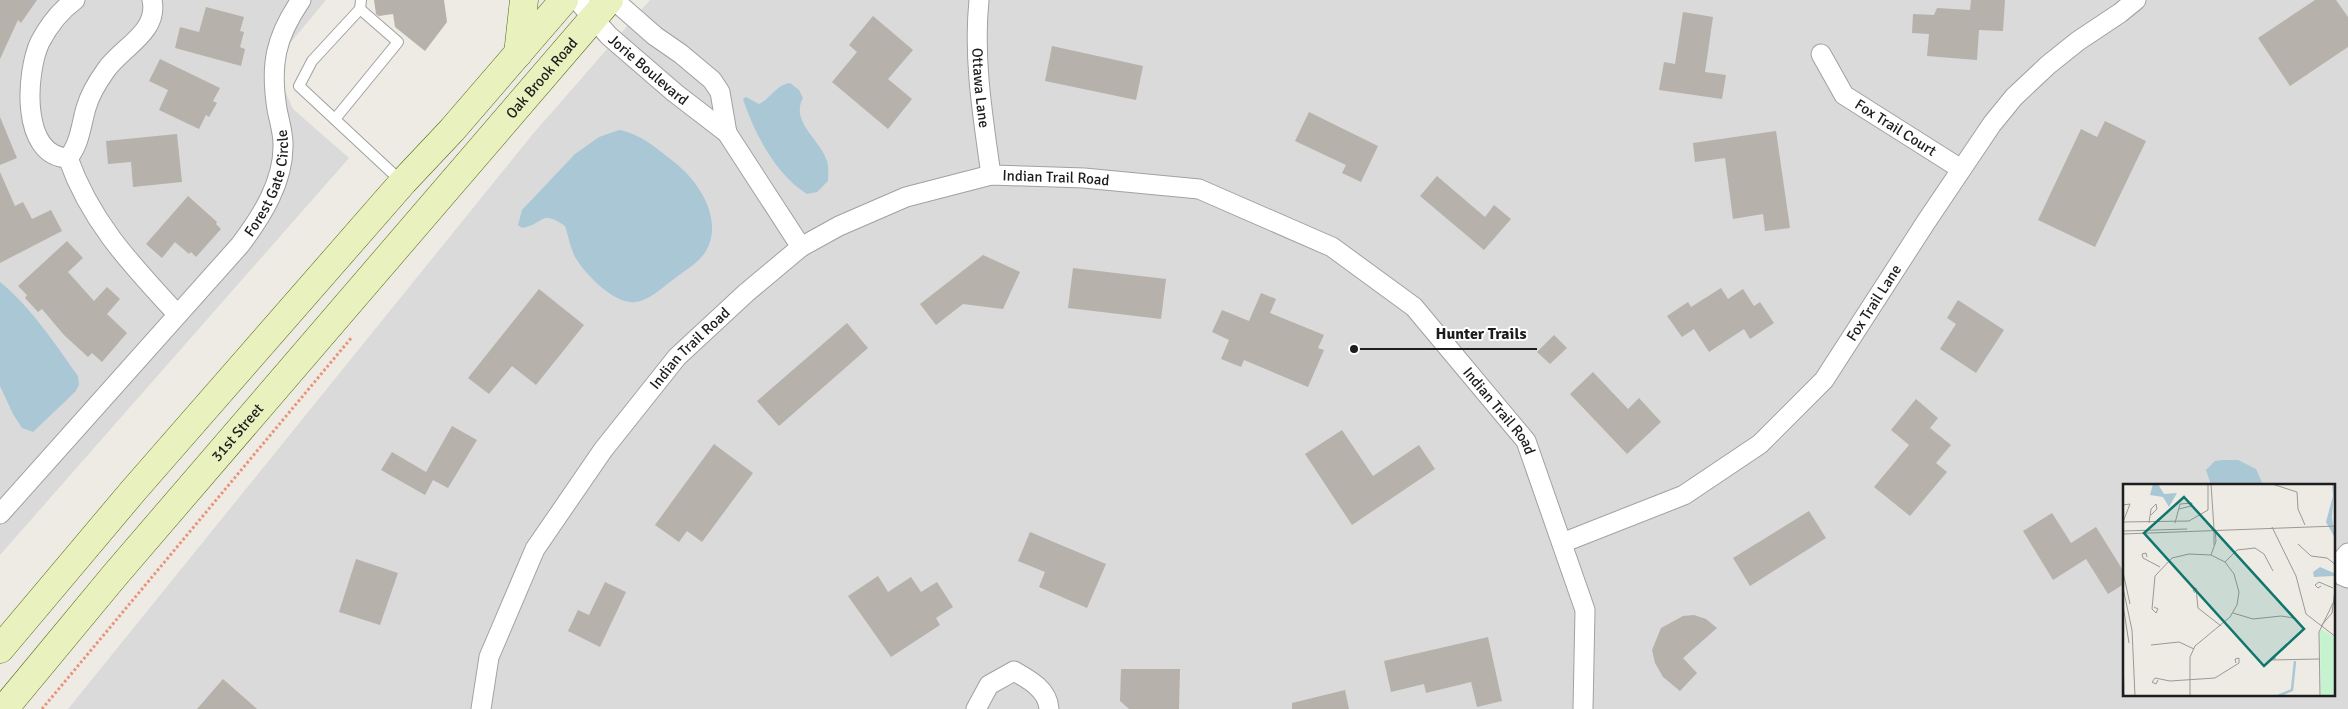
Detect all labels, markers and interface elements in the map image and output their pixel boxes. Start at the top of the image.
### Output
street label: Jorie Boulevard [605,30,692,109]
street label: Oak Brook Road [502,34,582,122]
street label: Ottawa Lane [968,47,993,129]
street label: Fox Trail Court [1852,95,1940,160]
street label: Forest Gate Circle [240,128,292,240]
street label: Indian Trail Road [1002,166,1110,189]
street label: Fox Trail Lane [1842,261,1905,345]
street label: Indian Trail Road [646,304,734,393]
callout: Hunter Trails [1426,318,1537,349]
text: Hunter Trails [1436,324,1526,344]
street label: Indian Trail Road [1459,363,1539,457]
street label: 31st Street [208,400,267,465]
inset map [2123,484,2336,696]

